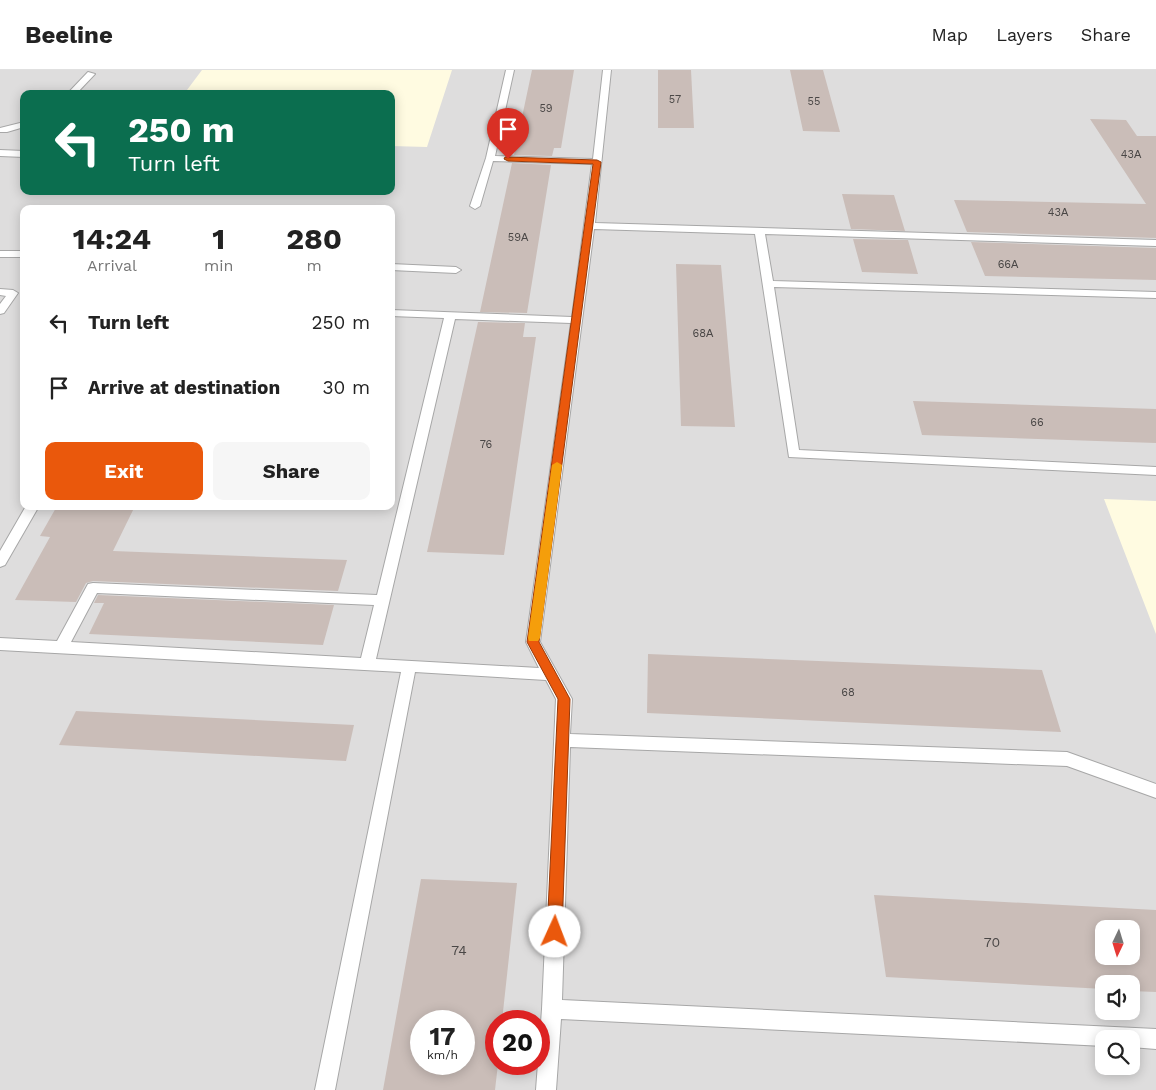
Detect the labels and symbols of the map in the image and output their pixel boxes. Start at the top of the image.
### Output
house number: 57 [669,93,681,106]
house number: 55 [808,95,820,108]
house number: 59 [539,102,553,115]
pin [487,108,529,159]
house number: 43А [1121,148,1142,161]
house number: 43А [1048,206,1069,219]
house number: 59А [508,231,529,244]
house number: 66А [998,258,1019,271]
house number: 68А [693,327,714,340]
house number: 66 [1030,416,1044,429]
house number: 76 [480,438,493,451]
house number: 68 [841,686,855,699]
position arrow [528,905,580,957]
north arrow [1095,920,1140,965]
house number: 70 [984,934,1000,950]
house number: 74 [451,942,467,958]
speed limit sign: 20 [485,1010,550,1075]

